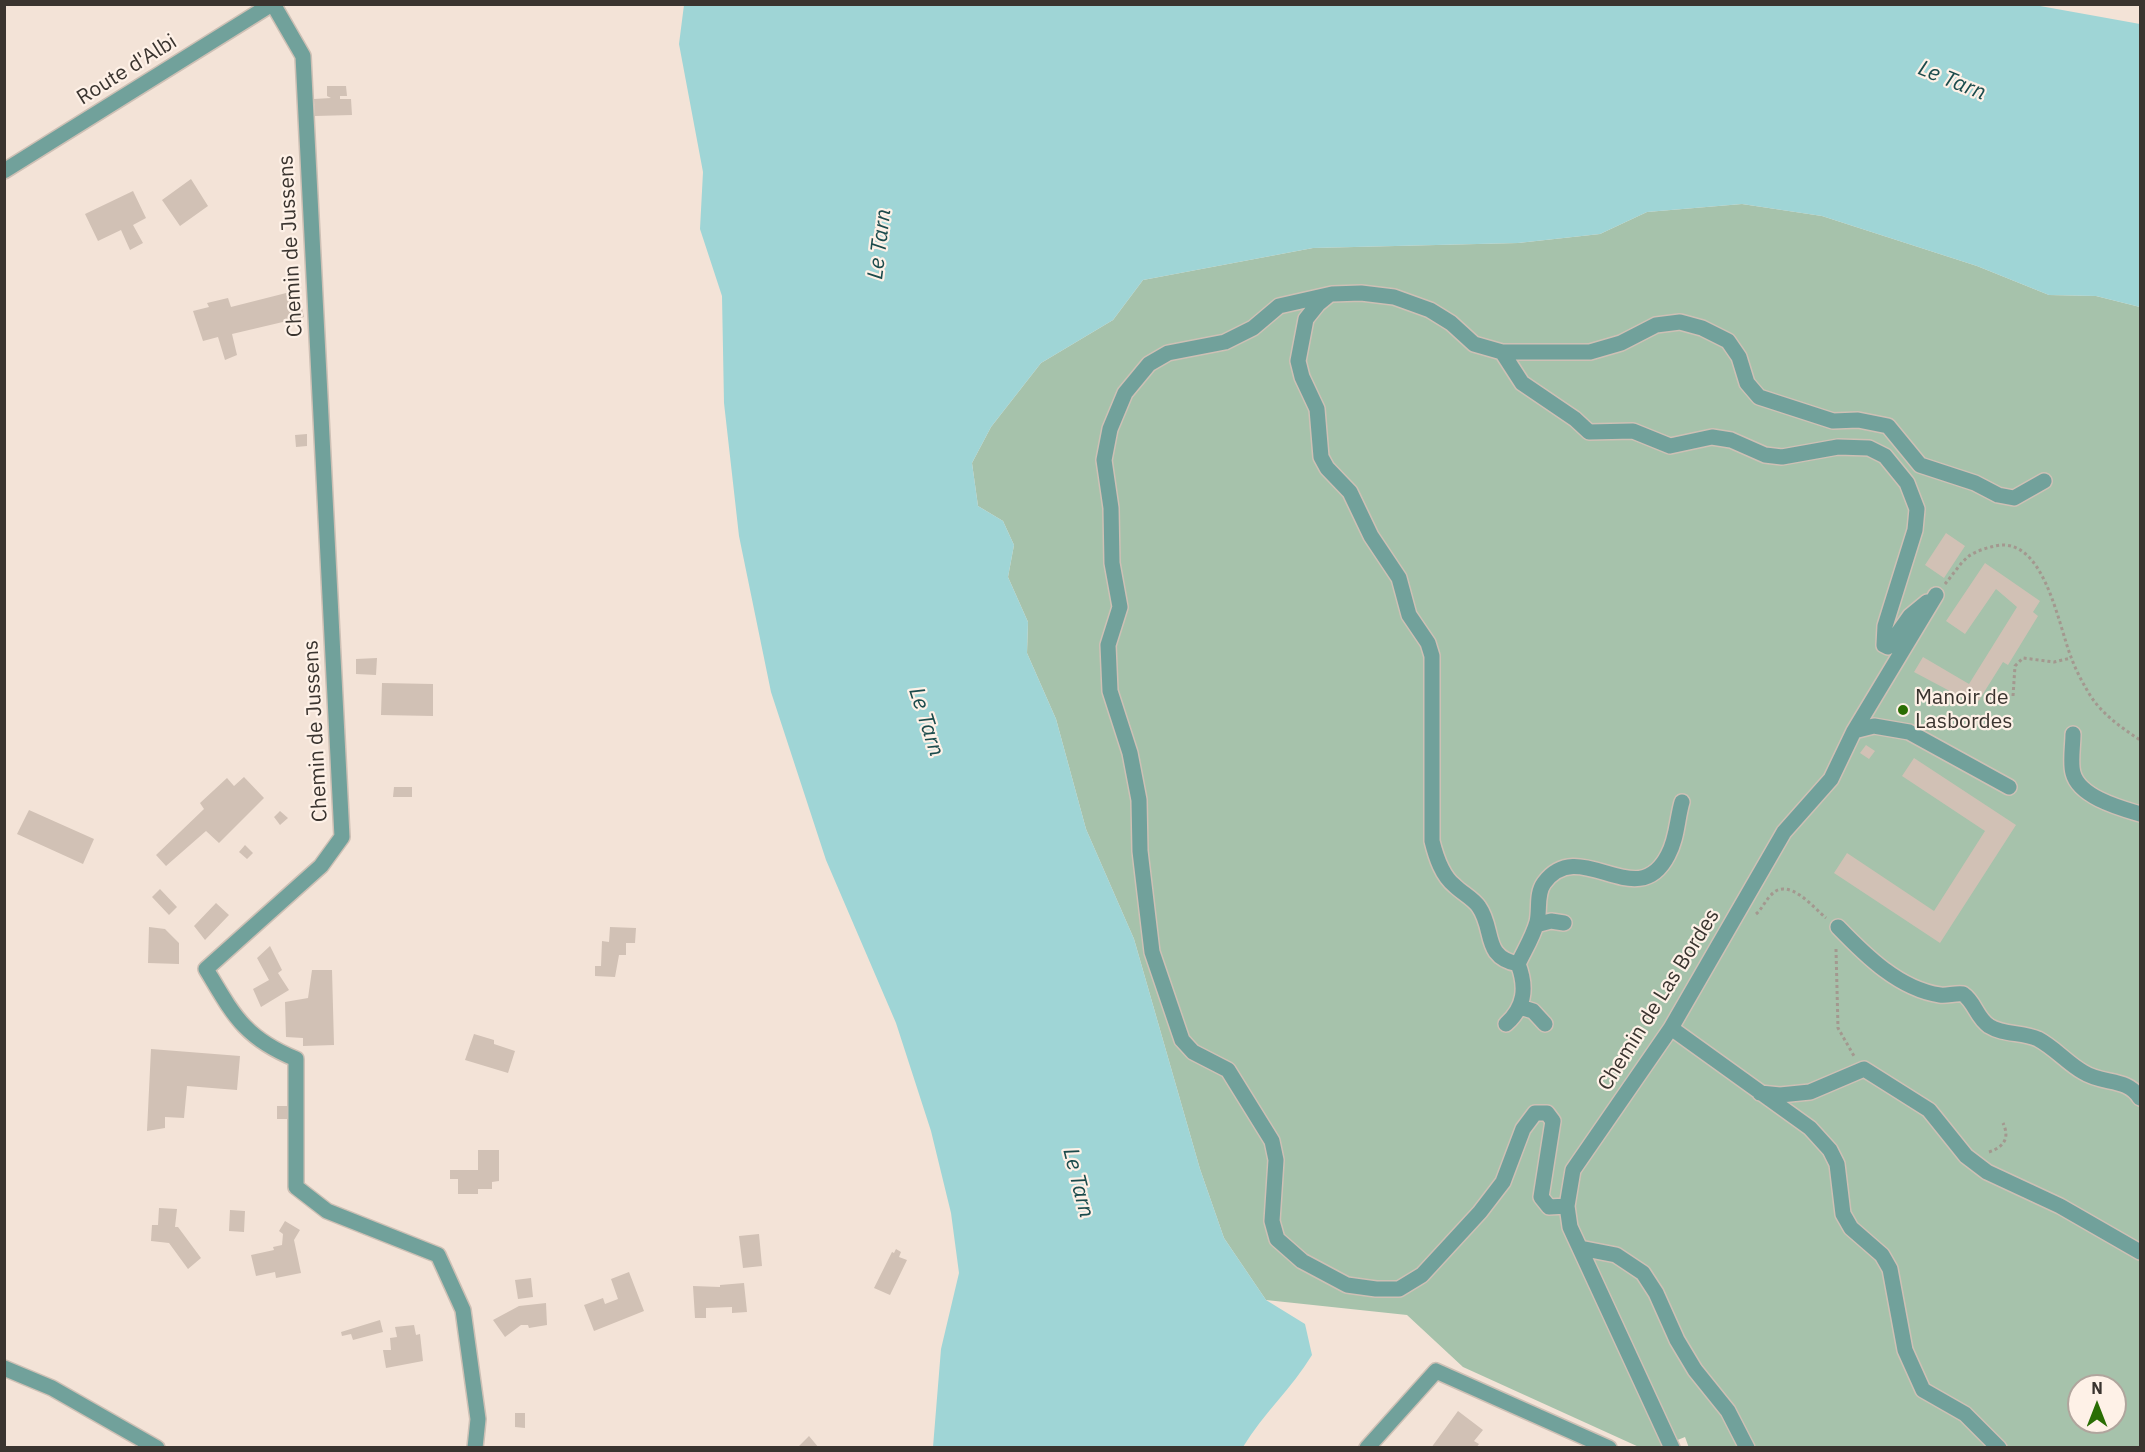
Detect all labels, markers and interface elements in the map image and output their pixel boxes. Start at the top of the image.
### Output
street label: Route d'Albi [72,29,182,111]
water label: Le Tarn [1914,55,1990,107]
street label: Chemin de Jussens [274,154,308,338]
water label: Le Tarn [863,207,897,281]
street label: Chemin de Jussens [299,639,333,823]
water label: Le Tarn [903,684,949,760]
place label: Manoir de Lasbordes [1915,685,2012,735]
marker: Manoir de Lasbordes [1896,703,1910,717]
street label: Chemin de Las Bordes [1593,904,1725,1096]
water label: Le Tarn [1057,1145,1099,1221]
north arrow [2067,1374,2127,1434]
text: N [2091,1378,2103,1398]

